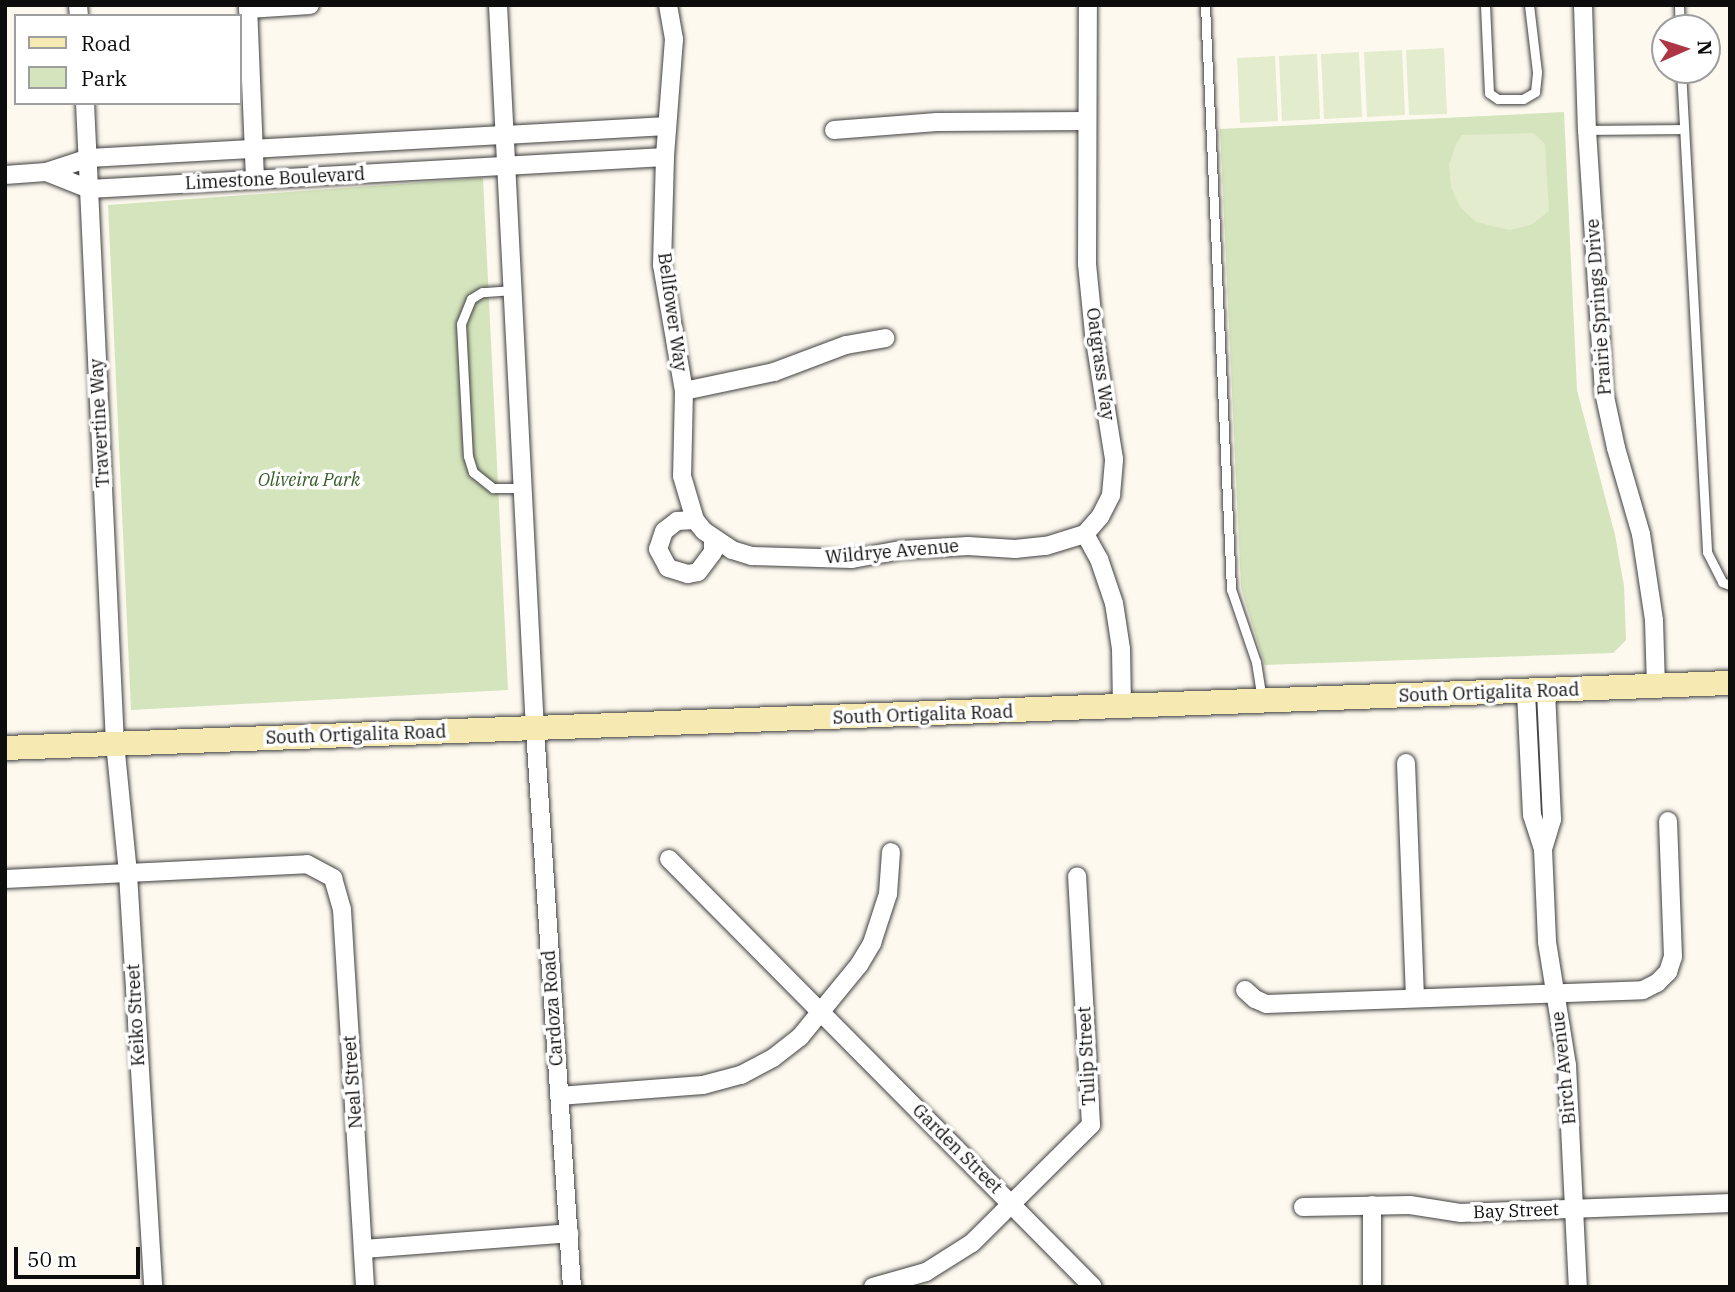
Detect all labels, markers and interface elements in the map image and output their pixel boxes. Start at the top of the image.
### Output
legend [14,14,242,105]
north arrow [1651,14,1721,84]
text: Road [81,29,131,57]
text: N [1693,40,1717,56]
text: Park [81,64,127,92]
street label: Limestone Boulevard [184,163,366,195]
street label: Prairie Springs Drive [1582,218,1616,396]
street label: Bellfower Way [653,251,691,373]
street label: Oatgrass Way [1081,306,1119,422]
street label: Travertine Way [86,358,114,488]
park label: Oliveira Park [258,469,360,491]
street label: Wildrye Avenue [824,535,960,569]
street label: South Ortigalita Road [1398,679,1580,707]
street label: South Ortigalita Road [832,701,1014,729]
street label: South Ortigalita Road [265,721,447,749]
street label: Cardoza Road [538,949,568,1067]
street label: Keiko Street [123,963,149,1067]
street label: Tulip Street [1074,1006,1100,1106]
street label: Birch Avenue [1547,1010,1581,1126]
street label: Neal Street [339,1035,367,1129]
street label: Garden Street [908,1100,1006,1198]
street label: Bay Street [1473,1199,1559,1223]
scale bar [18,1232,144,1276]
text: 50 m [27,1245,77,1273]

